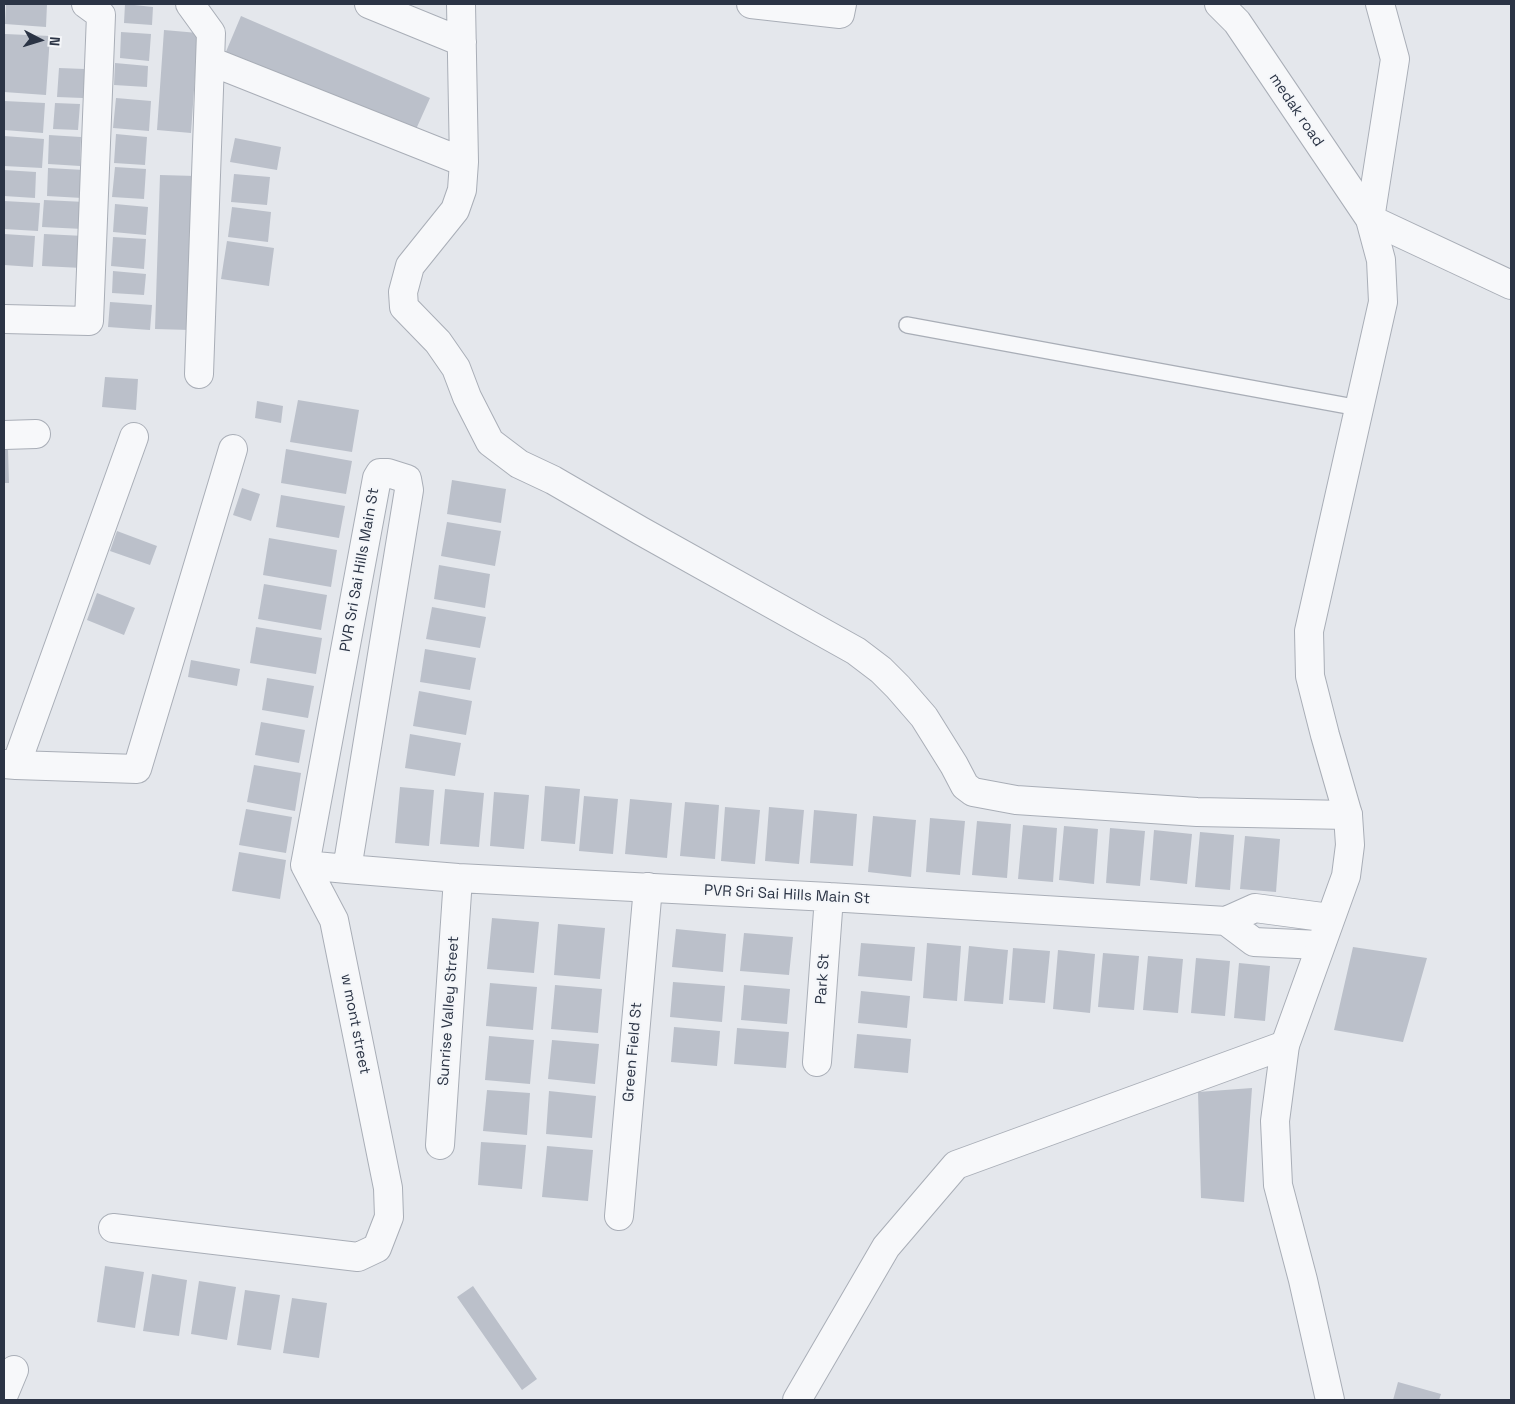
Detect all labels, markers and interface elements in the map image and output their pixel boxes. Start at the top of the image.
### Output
north arrow [15,15,65,65]
text: N [46,36,64,47]
street label: medak road [1265,70,1327,150]
street label: PVR Sri Sai Hills Main St [337,487,383,653]
street label: PVR Sri Sai Hills Main St [703,882,871,908]
street label: Sunrise Valley Street [435,936,463,1086]
street label: Park St [812,953,834,1005]
street label: w mont street [336,972,374,1076]
street label: Green Field St [620,1001,646,1103]

